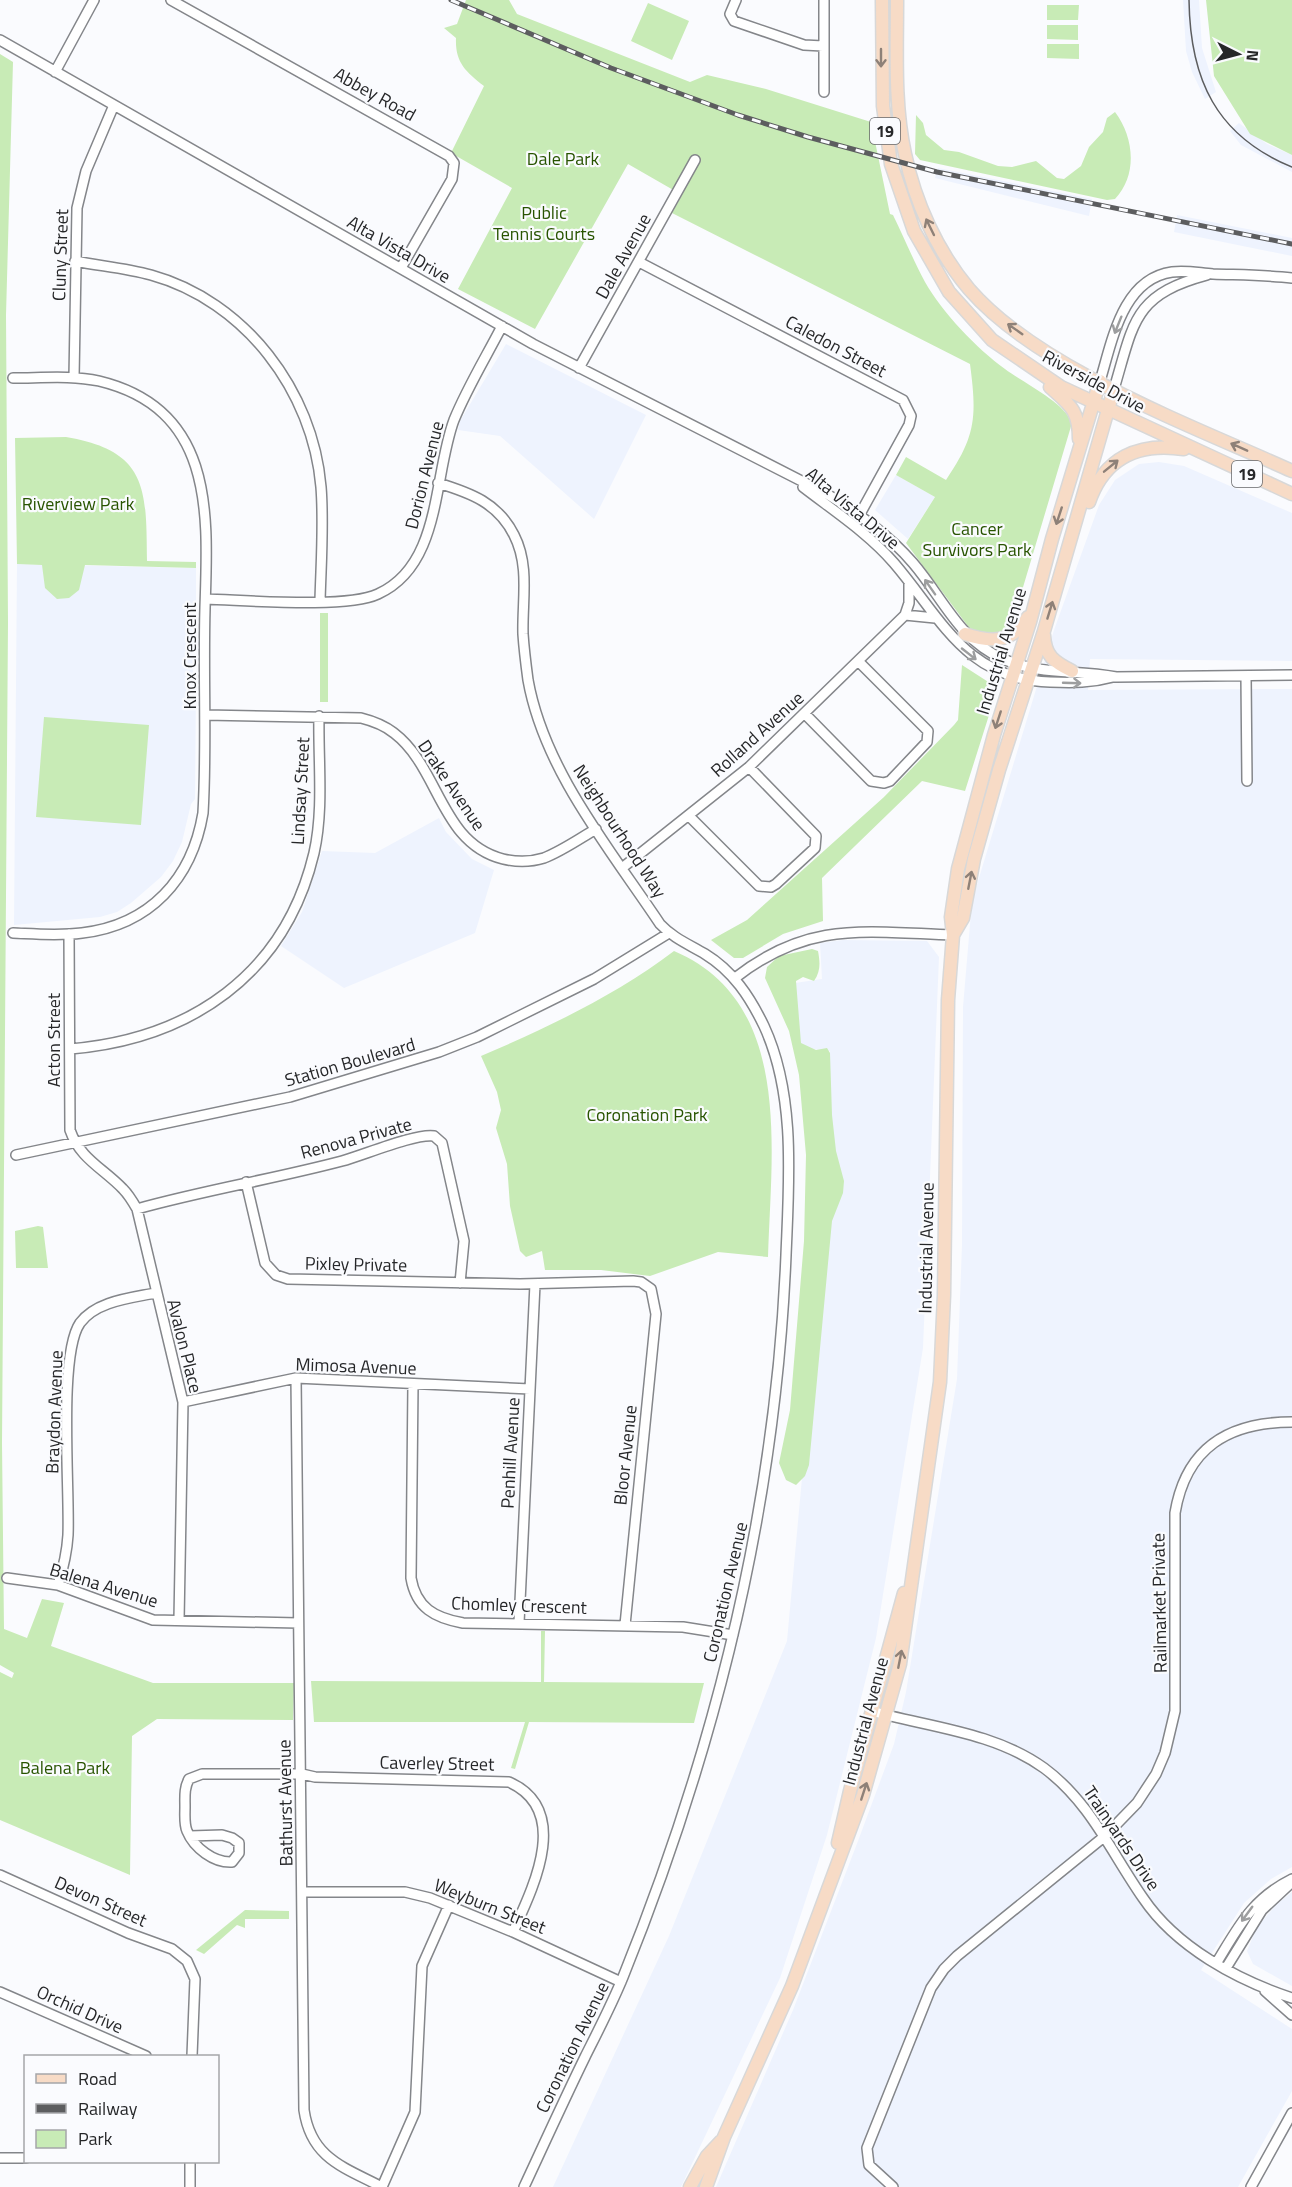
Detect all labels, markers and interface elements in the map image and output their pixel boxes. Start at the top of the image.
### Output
north arrow [1208,24,1268,84]
one-way arrow [875,48,887,68]
text: N [1240,49,1265,62]
street label: Abbey Road [329,60,421,128]
road number: 19 [870,118,900,144]
park label: Dale Park [527,145,600,172]
park label: Public Tennis Courts [493,199,595,247]
street label: Cluny Street [45,208,75,302]
street label: Alta Vista Drive [342,208,456,290]
street label: Dale Avenue [588,208,658,304]
one-way arrow [924,218,935,236]
street label: Caledon Street [781,308,892,384]
one-way arrow [1112,315,1123,333]
one-way arrow [1007,323,1023,335]
street label: Riverside Drive [1038,343,1150,419]
street label: Dorion Avenue [398,418,450,532]
one-way arrow [1230,441,1248,452]
street label: Alta Vista Drive [800,460,906,556]
one-way arrow [1103,460,1119,473]
road number: 19 [1232,461,1262,487]
park label: Riverview Park [22,490,135,517]
one-way arrow [1053,506,1064,525]
park label: Cancer Survivors Park [922,515,1032,563]
one-way arrow [924,580,936,596]
street label: Industrial Avenue [969,584,1033,718]
one-way arrow [1045,601,1056,620]
street label: Knox Crescent [176,602,203,710]
one-way arrow [961,647,977,660]
one-way arrow [1062,677,1082,688]
street label: Rolland Avenue [704,685,810,783]
one-way arrow [992,710,1003,729]
street label: Drake Avenue [412,734,492,836]
street label: Lindsay Street [284,736,316,846]
street label: Neighbourhood Way [567,759,673,903]
one-way arrow [965,870,976,890]
street label: Acton Street [40,992,67,1087]
street label: Station Boulevard [282,1030,418,1094]
park label: Coronation Park [586,1101,708,1128]
street label: Renova Private [297,1110,415,1166]
street label: Industrial Avenue [911,1182,941,1314]
street label: Pixley Private [305,1250,407,1278]
street label: Avalon Place [160,1296,210,1396]
street label: Braydon Avenue [38,1350,70,1474]
street label: Mimosa Avenue [295,1350,417,1382]
street label: Penhill Avenue [494,1397,526,1509]
street label: Bloor Avenue [606,1403,644,1507]
street label: Coronation Avenue [696,1519,754,1665]
street label: Railmarket Private [1144,1533,1174,1673]
street label: Balena Avenue [46,1556,162,1614]
street label: Chomley Crescent [451,1589,588,1621]
one-way arrow [895,1650,906,1669]
street label: Industrial Avenue [835,1654,895,1788]
street label: Bathurst Avenue [270,1739,300,1867]
street label: Caverley Street [379,1749,495,1778]
park label: Balena Park [20,1754,111,1781]
street label: Trainyards Drive [1077,1780,1167,1896]
one-way arrow [859,1782,870,1801]
street label: Devon Street [50,1869,152,1934]
street label: Weyburn Street [430,1871,551,1941]
one-way arrow [1241,1905,1254,1921]
street label: Coronation Avenue [529,1977,615,2117]
street label: Orchid Drive [32,1978,128,2040]
legend [24,2055,219,2163]
text: Road [78,2065,117,2092]
text: Railway [78,2095,138,2122]
text: Park [78,2125,113,2152]

